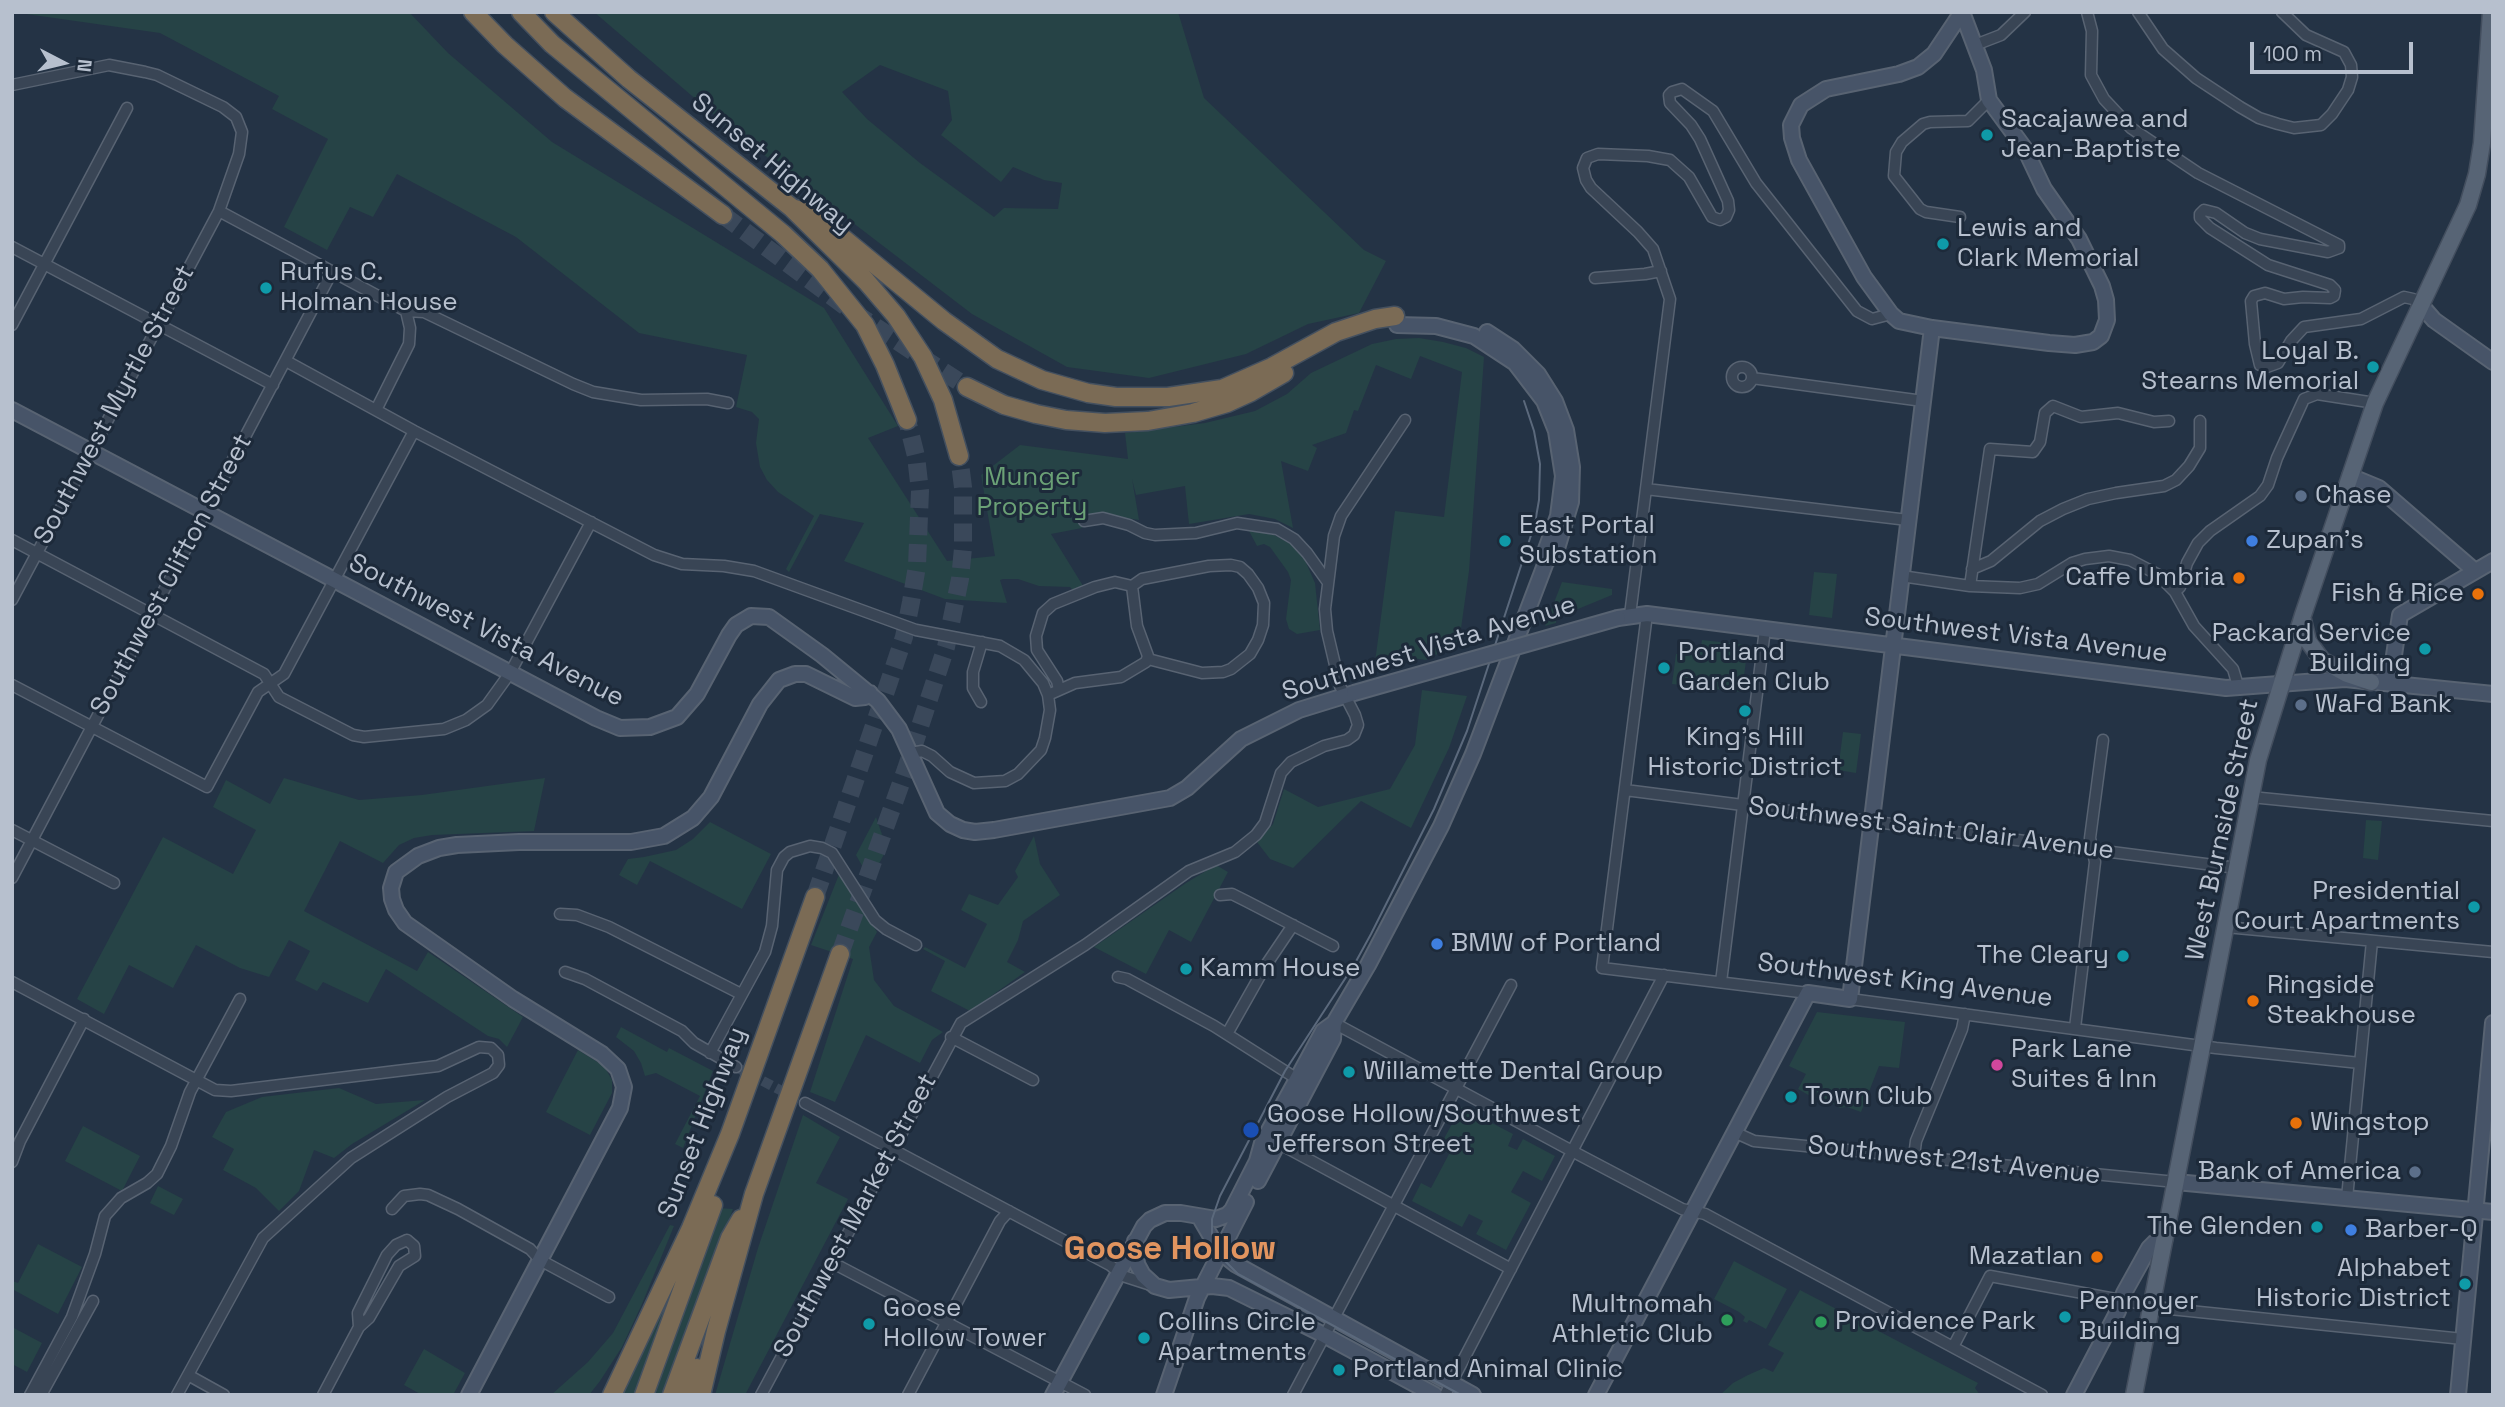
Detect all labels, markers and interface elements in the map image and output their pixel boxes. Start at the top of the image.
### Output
north arrow [28,28,98,98]
scale bar [2253,28,2416,72]
text: 100 m [2263,40,2322,67]
text: N [71,58,98,73]
street label: Sunset Highway [685,87,859,241]
place label: Sacajawea and Jean-Baptiste [2001,104,2188,166]
marker: Sacajawea and Jean-Baptiste [1979,127,1995,143]
place label: Lewis and Clark Memorial [1957,213,2139,274]
marker: Lewis and Clark Memorial [1935,236,1951,252]
place label: Rufus C. Holman House [280,257,458,318]
street label: Southwest Myrtle Street [28,260,202,550]
marker: Rufus C. Holman House [258,280,274,296]
place label: Loyal B. Stearns Memorial [2141,336,2359,398]
marker: Loyal B. Stearns Memorial [2365,359,2381,375]
street label: Southwest Clifton Street [85,429,259,721]
park label: Munger Property [977,462,1087,524]
place label: Chase [2315,480,2392,512]
marker: Chase [2293,488,2309,504]
place label: East Portal Substation [1519,510,1657,572]
place label: Zupan's [2266,525,2364,557]
marker: East Portal Substation [1497,533,1513,549]
marker: Zupan's [2244,533,2260,549]
street label: Southwest Vista Avenue [343,548,629,714]
place label: Caffe Umbria [2065,562,2225,594]
marker: Caffe Umbria [2231,570,2247,586]
place label: Fish & Rice [2331,578,2464,610]
marker: Fish & Rice [2470,586,2486,602]
street label: Southwest Vista Avenue [1279,590,1579,708]
street label: Southwest Vista Avenue [1863,602,2169,670]
place label: Packard Service Building [2212,618,2411,680]
place label: Portland Garden Club [1678,637,1830,698]
marker: Packard Service Building [2417,641,2433,657]
marker: Portland Garden Club [1656,660,1672,676]
place label: WaFd Bank [2315,689,2452,721]
street label: West Burnside Street [2180,696,2266,964]
marker: WaFd Bank [2293,697,2309,713]
marker: King's Hill Historic District [1737,703,1753,719]
place label: King's Hill Historic District [1648,722,1842,784]
street label: Southwest Saint Clair Avenue [1747,791,2115,867]
place label: Presidential Court Apartments [2234,876,2460,938]
marker: Presidential Court Apartments [2466,899,2482,915]
place label: BMW of Portland [1451,928,1661,960]
marker: BMW of Portland [1429,936,1445,952]
place label: The Cleary [1977,940,2109,972]
street label: Southwest King Avenue [1756,947,2054,1015]
marker: The Cleary [2115,948,2131,964]
place label: Kamm House [1200,953,1360,985]
marker: Kamm House [1178,961,1194,977]
place label: Ringside Steakhouse [2267,970,2416,1032]
marker: Ringside Steakhouse [2245,993,2261,1009]
street label: Sunset Highway [652,1023,754,1223]
place label: Park Lane Suites & Inn [2011,1034,2157,1096]
place label: Willamette Dental Group [1363,1056,1663,1088]
marker: Park Lane Suites & Inn [1989,1057,2005,1073]
marker: Willamette Dental Group [1341,1064,1357,1080]
street label: Southwest Market Street [768,1069,944,1363]
place label: Town Club [1805,1081,1933,1113]
marker: Town Club [1783,1089,1799,1105]
place label: Goose Hollow/Southwest Jefferson Street [1267,1099,1581,1160]
place label: Wingstop [2310,1107,2429,1139]
marker: Wingstop [2288,1115,2304,1131]
marker: Goose Hollow/Southwest Jefferson Street [1241,1120,1261,1140]
street label: Southwest 21st Avenue [1806,1130,2102,1192]
place label: Bank of America [2198,1156,2401,1188]
marker: Bank of America [2407,1164,2423,1180]
place label: The Glenden [2147,1211,2303,1243]
place label: Barber-Q [2365,1214,2478,1246]
marker: The Glenden [2309,1219,2325,1235]
marker: Barber-Q [2343,1222,2359,1238]
district label: Goose Hollow [1064,1230,1276,1270]
place label: Mazatlan [1969,1241,2083,1273]
marker: Mazatlan [2089,1249,2105,1265]
place label: Alphabet Historic District [2256,1253,2451,1314]
marker: Alphabet Historic District [2457,1276,2473,1292]
place label: Pennoyer Building [2079,1286,2199,1348]
place label: Multnomah Athletic Club [1552,1289,1713,1350]
place label: Goose Hollow Tower [883,1293,1046,1354]
place label: Providence Park [1835,1306,2036,1338]
place label: Collins Circle Apartments [1158,1307,1316,1368]
marker: Pennoyer Building [2057,1309,2073,1325]
marker: Multnomah Athletic Club [1719,1312,1735,1328]
marker: Providence Park [1813,1314,1829,1330]
marker: Goose Hollow Tower [861,1316,877,1332]
marker: Collins Circle Apartments [1136,1330,1152,1346]
place label: Portland Animal Clinic [1353,1354,1623,1386]
marker: Portland Animal Clinic [1331,1362,1347,1378]

